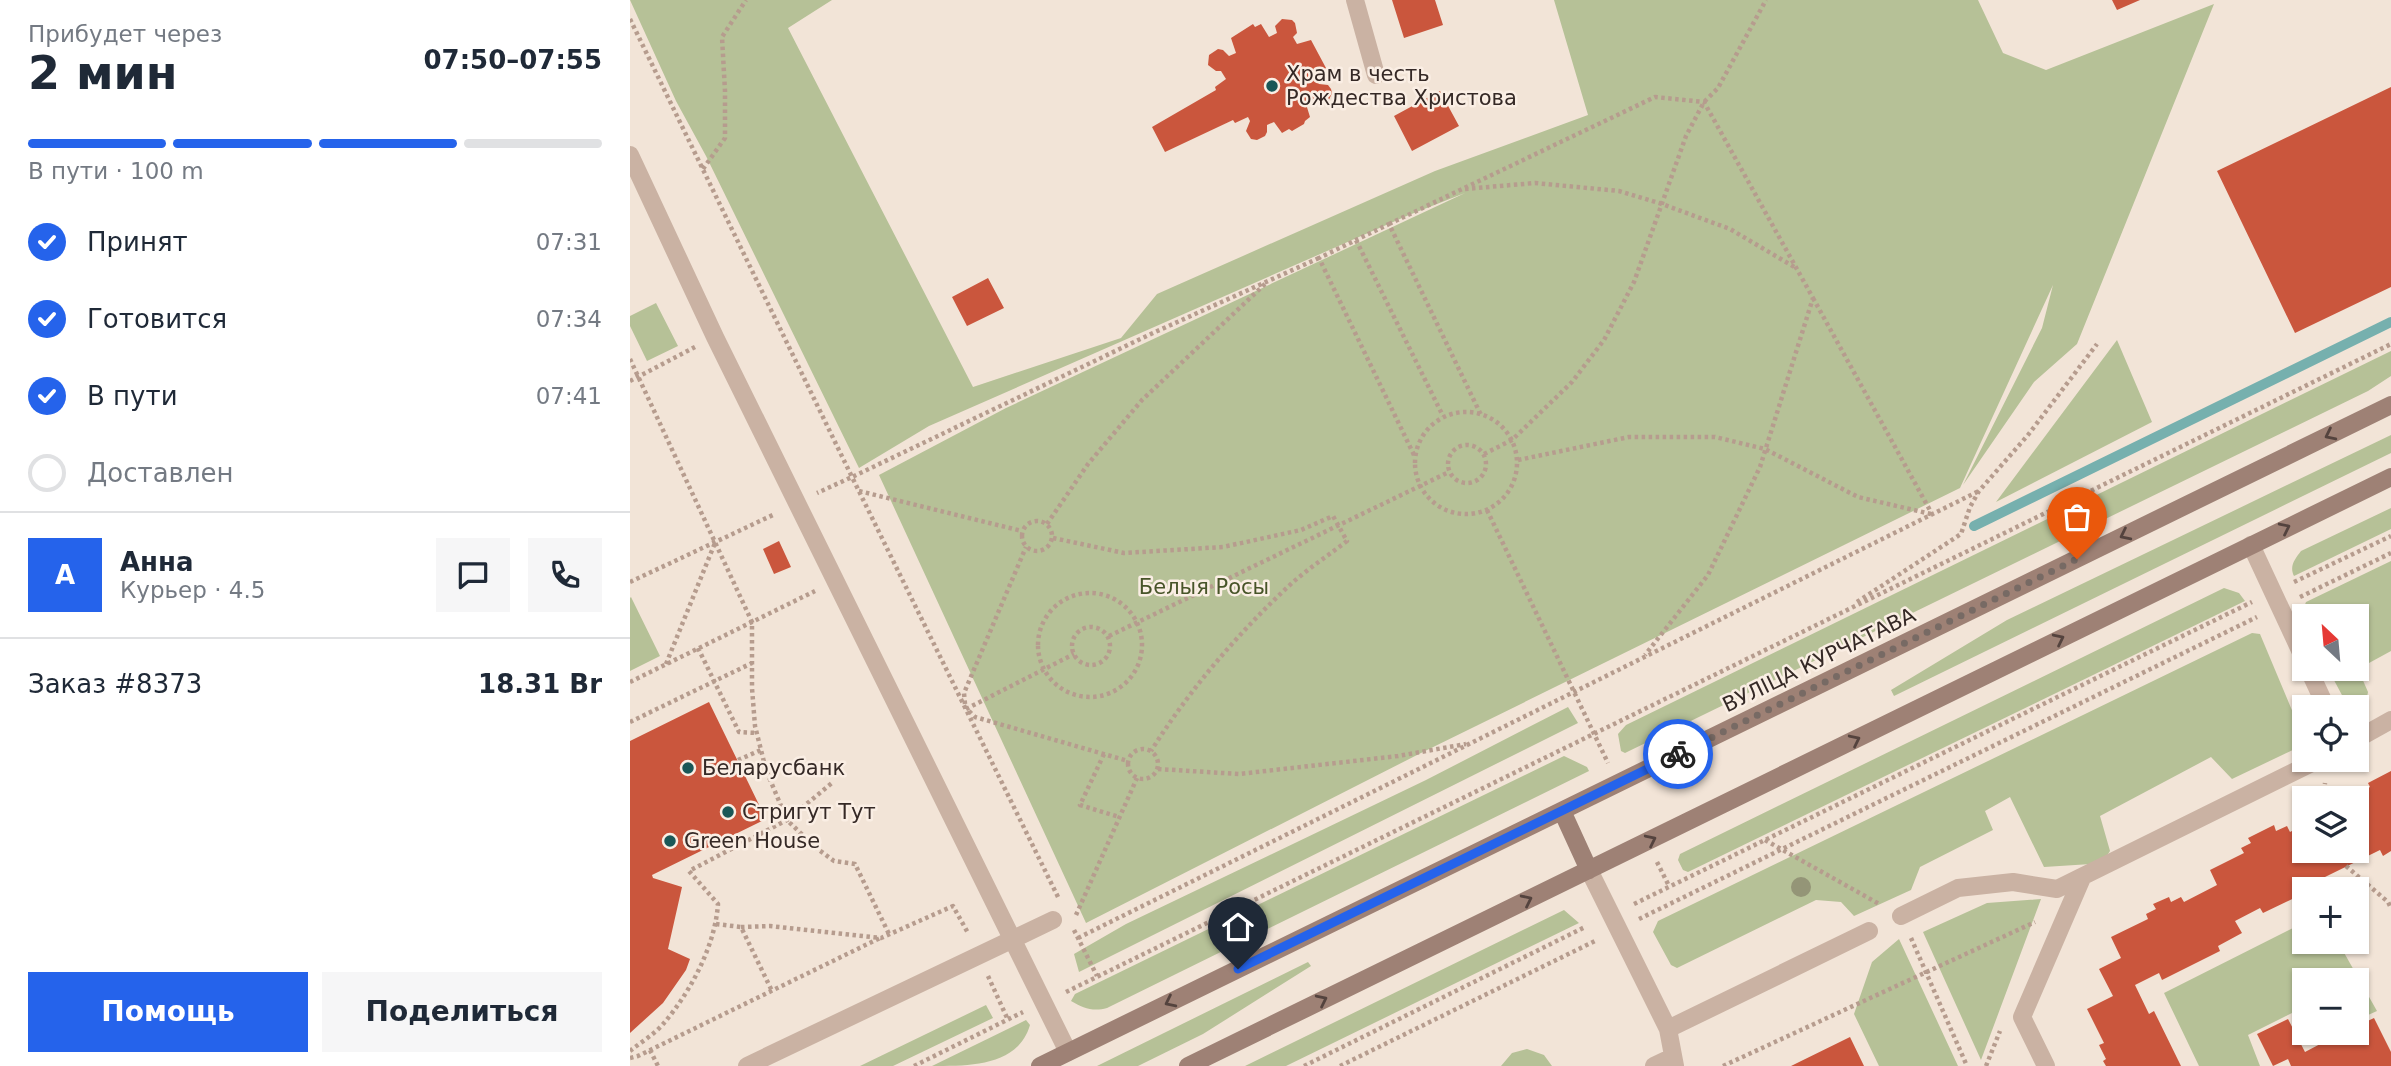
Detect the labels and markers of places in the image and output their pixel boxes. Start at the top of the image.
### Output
place label: Храм в честь Рождества Христова [1286,62,1517,110]
marker: Храм в честь Рождества Христова [1264,78,1280,94]
pin [2047,487,2107,559]
place label: Беларусбанк [702,756,845,780]
marker: Беларусбанк [680,760,696,776]
place label: Стригут Тут [742,800,876,824]
marker: Стригут Тут [720,804,736,820]
place label: Green House [684,829,820,853]
marker: Green House [662,833,678,849]
pin [1208,897,1268,969]

